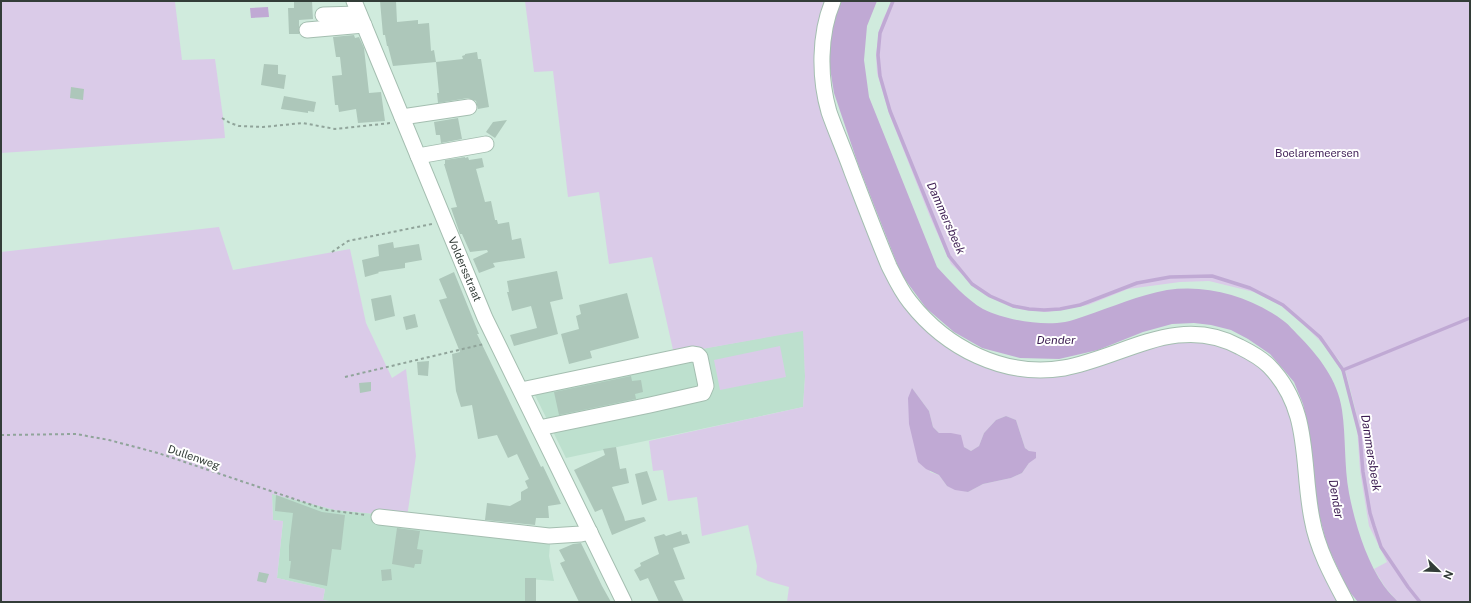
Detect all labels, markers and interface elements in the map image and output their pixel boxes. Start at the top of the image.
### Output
park label: Boelaremeersen [1275,147,1359,159]
water label: Dammersbeek [924,180,968,257]
street label: Voldersstraat [446,235,484,303]
water label: Dender [1036,333,1076,347]
water label: Dammersbeek [1358,414,1384,493]
street label: Dullenweg [166,443,222,472]
water label: Dender [1326,478,1346,520]
north arrow [1419,551,1459,591]
text: N [1441,569,1455,581]

